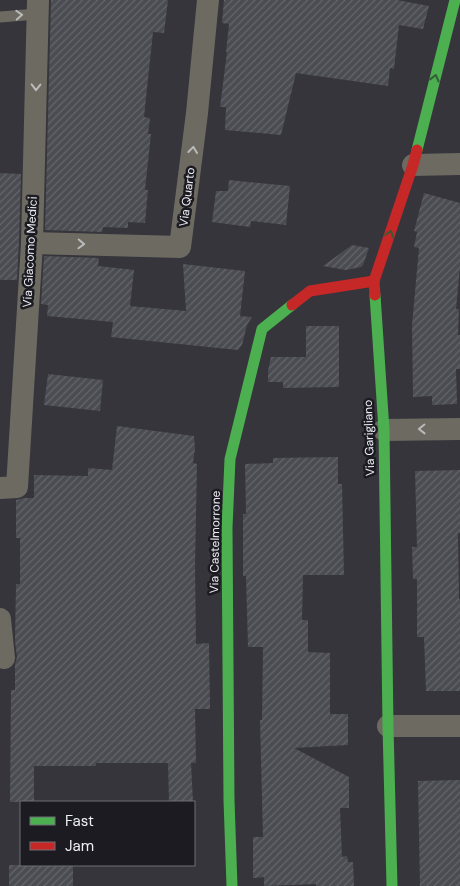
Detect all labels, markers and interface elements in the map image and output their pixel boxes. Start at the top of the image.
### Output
one-way arrow [15,10,23,21]
one-way arrow [429,74,440,83]
one-way arrow [30,83,41,91]
one-way arrow [187,146,197,155]
street label: Via Quarto [175,167,199,227]
street label: Via Giacomo Medici [19,196,41,308]
one-way arrow [384,231,394,239]
one-way arrow [77,239,85,249]
street label: Via Garigliano [360,400,378,476]
one-way arrow [418,424,426,434]
street label: Via Castelmorrone [206,490,224,594]
legend [20,801,195,866]
text: Fast [65,811,94,831]
text: Jam [65,836,94,856]

